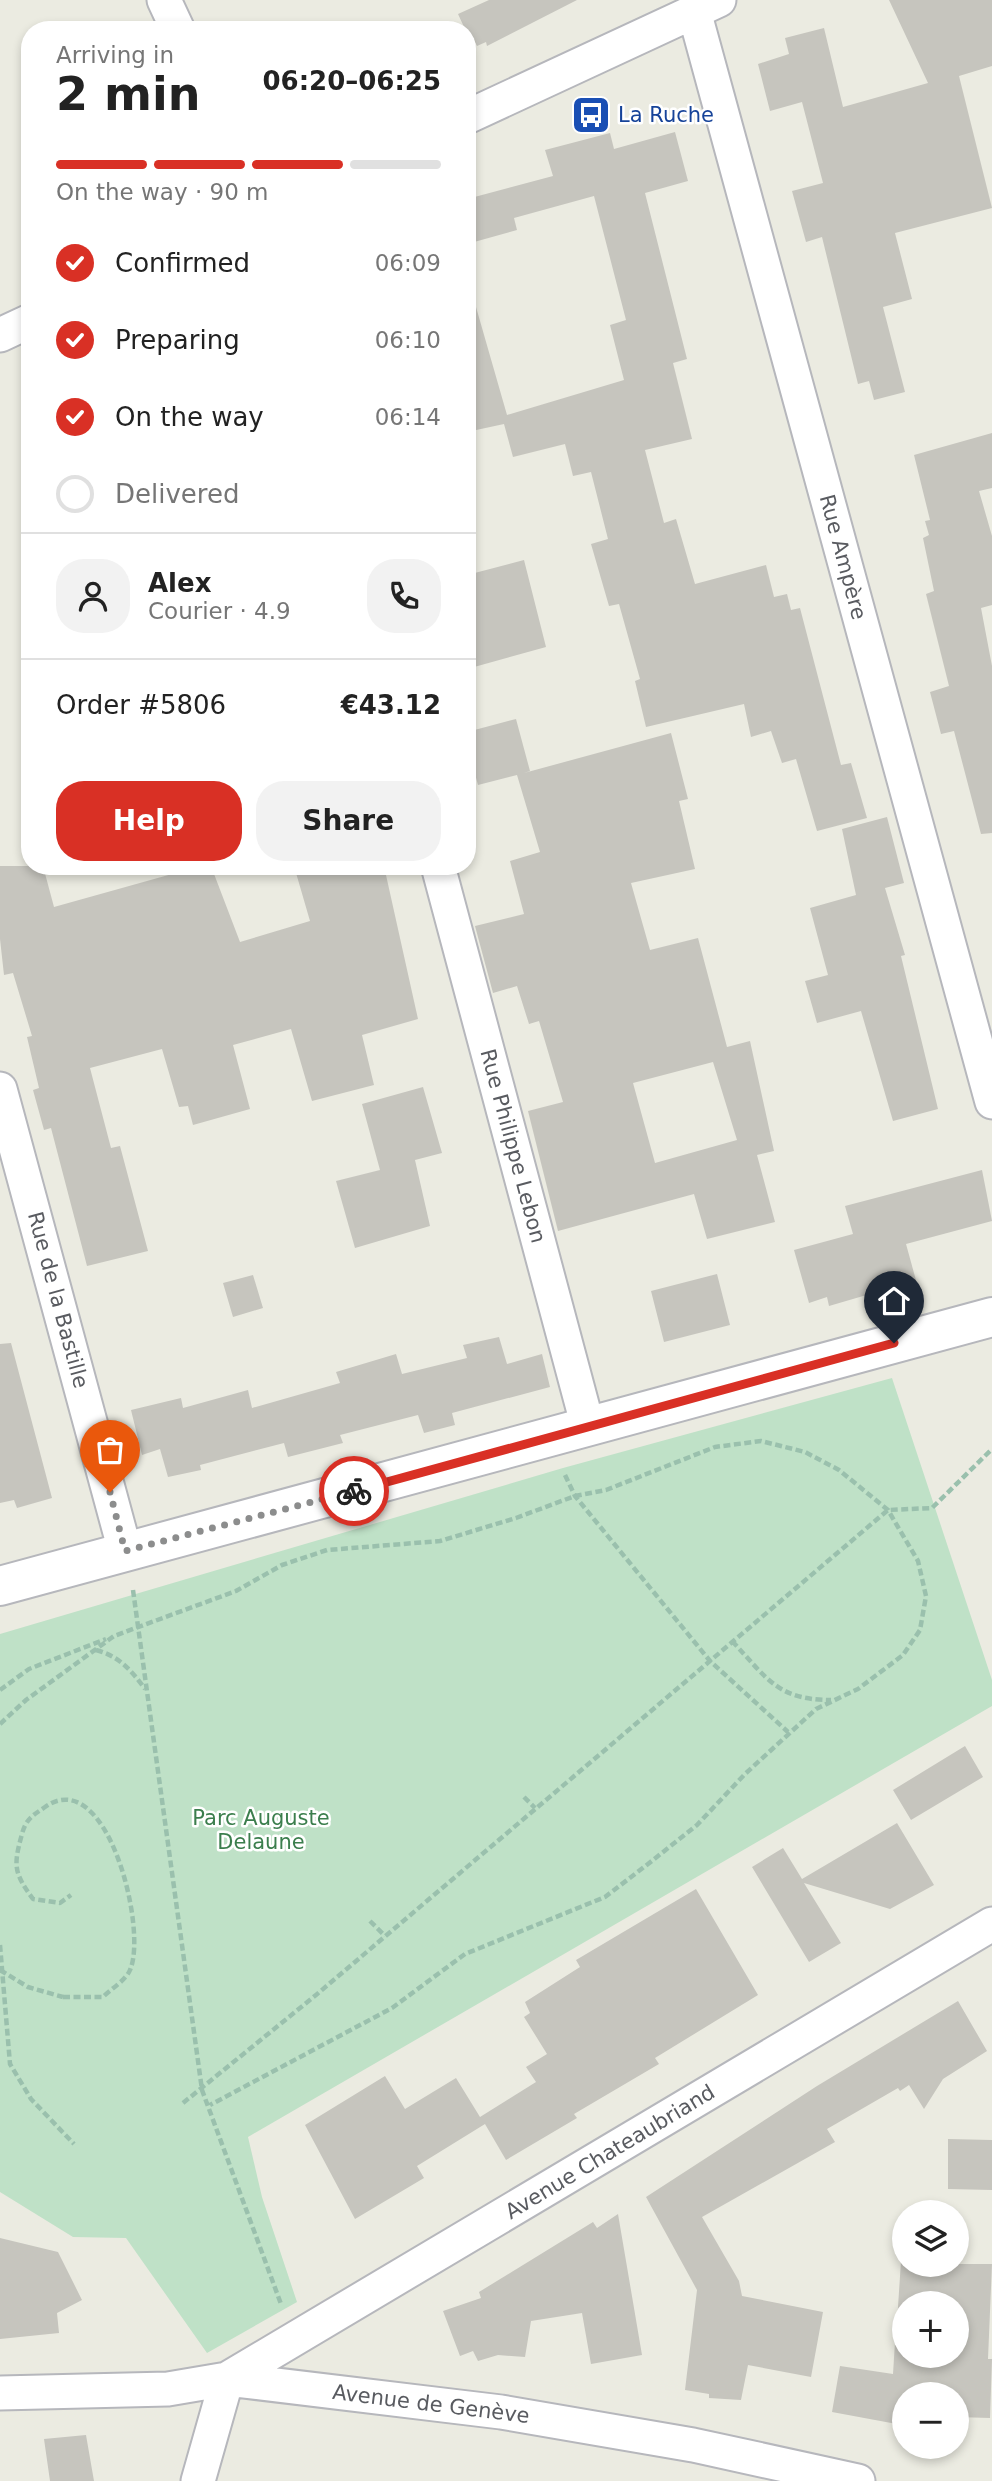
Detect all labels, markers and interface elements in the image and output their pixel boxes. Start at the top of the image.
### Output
text: Arriving in [56,42,174,68]
text: 06:20–06:25 [262,66,441,96]
text: 2 min [56,67,200,121]
bus stop icon: La Ruche [570,94,612,136]
place label: La Ruche [618,103,714,127]
text: On the way · 90 m [56,179,268,205]
icon: check [56,244,94,282]
text: Confirmed [115,248,250,278]
text: 06:09 [375,250,441,276]
icon: check [56,321,94,359]
text: Preparing [115,325,240,355]
text: 06:10 [375,327,441,353]
icon: check [56,398,94,436]
text: On the way [115,402,264,432]
text: 06:14 [375,404,441,430]
text: Delivered [115,479,239,509]
street label: Rue Ampère [815,492,871,622]
button: person [56,559,130,633]
button: phone [367,559,441,633]
text: Alex [148,568,211,598]
text: Courier · 4.9 [148,598,291,624]
text: Order #5806 [56,690,226,720]
text: €43.12 [341,690,441,720]
button: Help [56,781,242,861]
button: Share [256,781,441,861]
street label: Rue Philippe Lebon [476,1046,550,1246]
street label: Rue de la Bastille [23,1209,93,1391]
pin [864,1271,924,1343]
icon: home [875,1282,913,1320]
pin [80,1420,140,1492]
icon: bag [91,1431,129,1469]
courier [319,1456,389,1526]
icon: bike [335,1472,373,1510]
park label: Parc Auguste Delaune [192,1806,330,1854]
street label: Avenue Chateaubriand [501,2080,719,2224]
map controls [892,2200,969,2459]
button: layers [892,2200,969,2277]
button: + [892,2291,969,2368]
street label: Avenue de Genève [331,2380,531,2428]
button: − [892,2382,969,2459]

